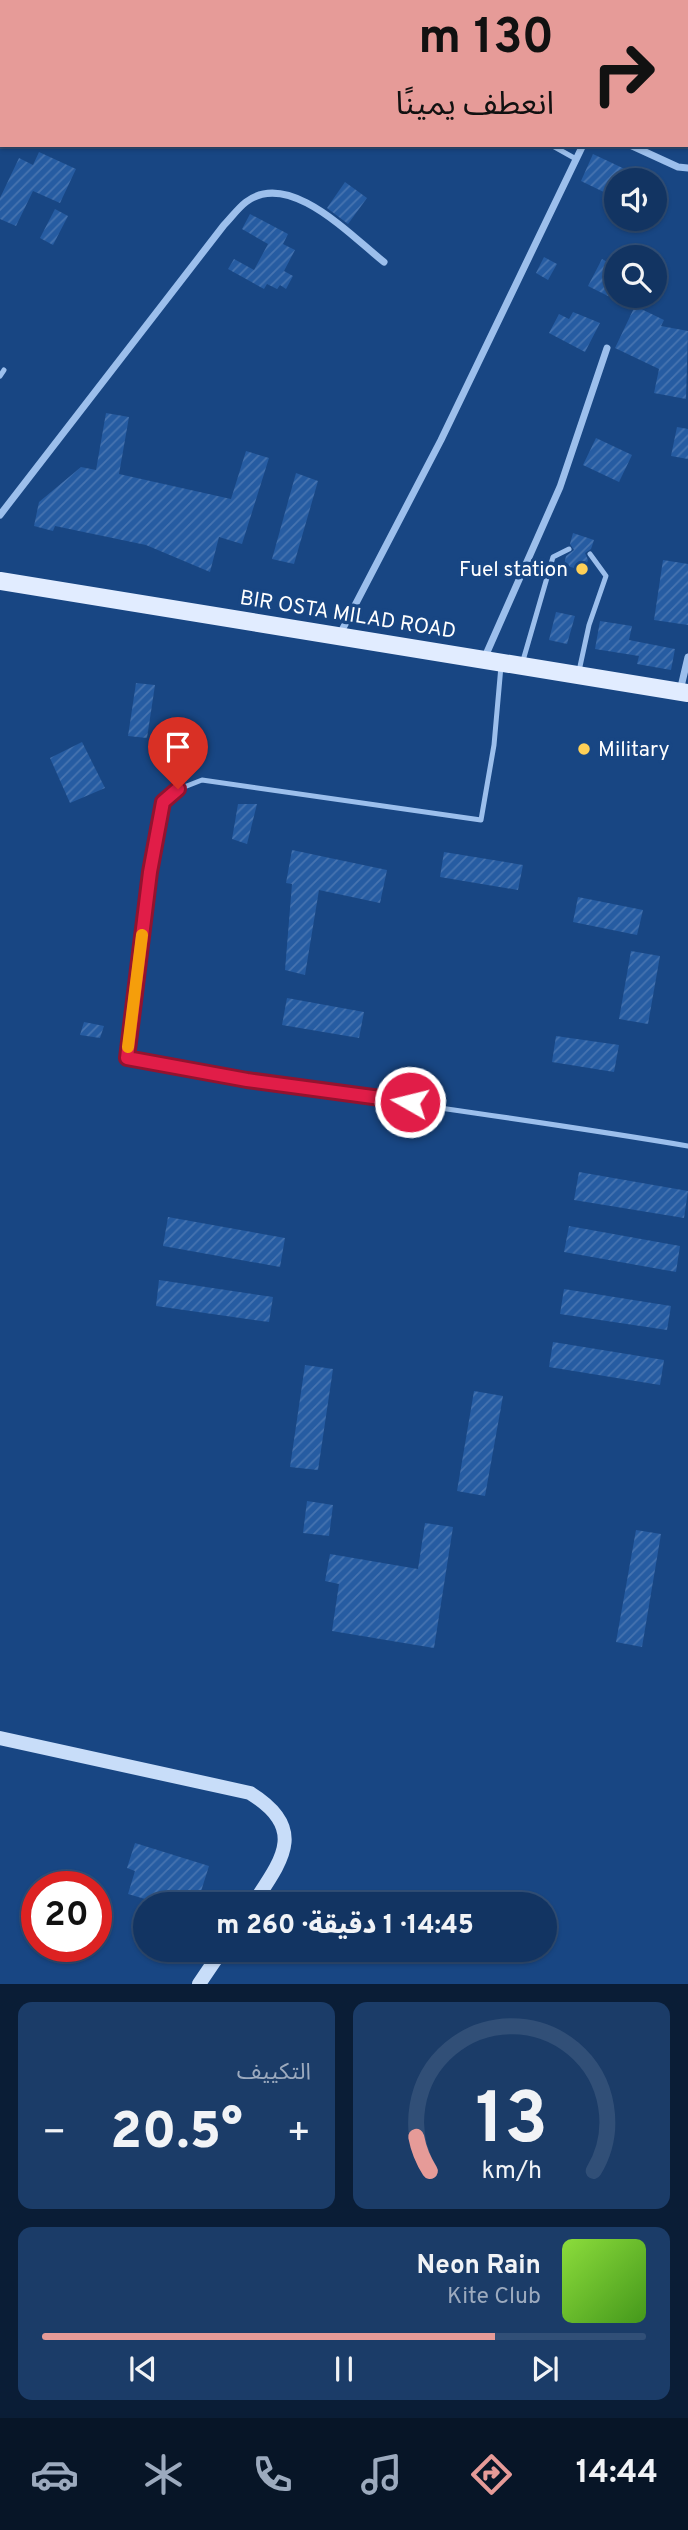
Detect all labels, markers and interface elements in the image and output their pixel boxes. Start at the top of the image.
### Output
text: 130 m [418,9,554,71]
icon: right [578,28,669,119]
text: انعطف يمينًا [395,86,554,126]
map controls [604,168,667,308]
button: sound [604,168,667,231]
button: search [604,245,667,308]
place label: Fuel station [459,557,568,584]
marker: Fuel station [574,561,590,577]
street label: BIR OSTA MILAD ROAD [238,585,458,646]
pin [148,717,208,789]
icon: arrive [159,728,197,766]
place label: Military [598,737,670,764]
marker: Military [576,741,592,757]
position arrow [373,1065,447,1139]
speed limit sign: 20 [21,1871,112,1962]
text: 14:45 · 1 دقيقة · 260 m [216,1910,474,1943]
text: التكييف [237,2059,311,2088]
text: 13 [475,2078,548,2170]
text: 20.5° [110,2101,243,2167]
text: − [42,2110,67,2159]
text: + [286,2110,311,2159]
text: km/h [481,2156,542,2188]
text: Neon Rain [416,2250,541,2283]
text: Kite Club [447,2283,541,2312]
icon: previous [124,2350,162,2388]
icon: pause [325,2350,363,2388]
icon: next [526,2350,564,2388]
icon: car [30,2450,79,2499]
icon: climate [139,2450,188,2499]
icon: phone [248,2450,297,2499]
icon: music [357,2450,406,2499]
icon: directions [467,2450,516,2499]
text: 14:44 [576,2454,658,2494]

